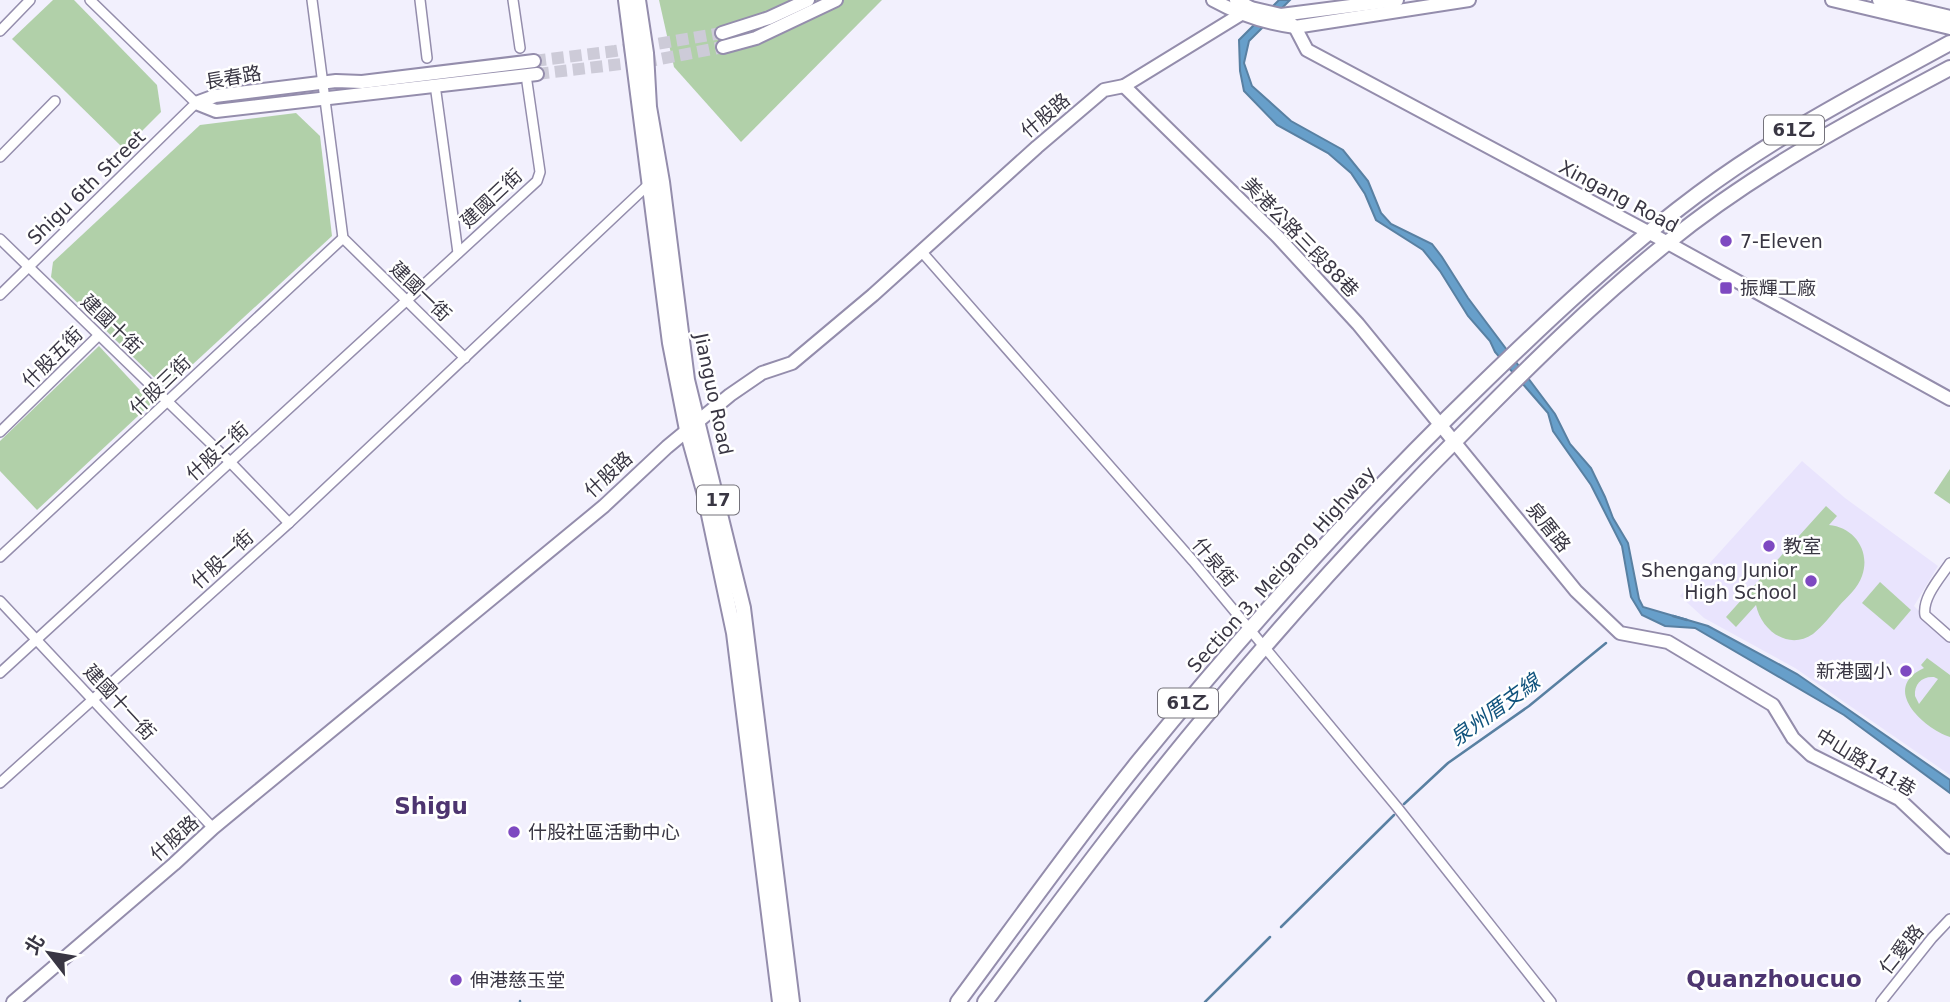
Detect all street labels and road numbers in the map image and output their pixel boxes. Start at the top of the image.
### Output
street label: 長春路 [203,61,263,93]
street label: 什股路 [1016,88,1074,142]
road number: 61乙 [1764,116,1824,145]
street label: Shigu 6th Street [23,125,149,249]
street label: Xingang Road [1556,155,1682,237]
street label: 建國三街 [456,164,526,232]
street label: 美港公路三段88巷 [1238,173,1364,301]
street label: 建國一街 [386,257,456,325]
street label: 建國十街 [77,290,147,358]
street label: 什股五街 [17,322,87,392]
street label: Jianguo Road [690,330,738,457]
street label: 什股三街 [125,351,195,419]
street label: 什股二街 [181,417,253,485]
street label: 什股路 [580,447,636,501]
street label: Section 3, Meigang Highway [1182,461,1380,677]
road number: 17 [697,486,739,514]
street label: 泉厝路 [1523,498,1575,556]
street label: 什股一街 [186,525,258,593]
street label: 什泉街 [1188,533,1242,591]
street label: 建國十一街 [80,660,160,744]
road number: 61乙 [1158,688,1218,718]
street label: 中山路141巷 [1812,724,1920,800]
street label: 什股路 [145,811,203,865]
street label: 仁愛路 [1875,920,1927,978]

